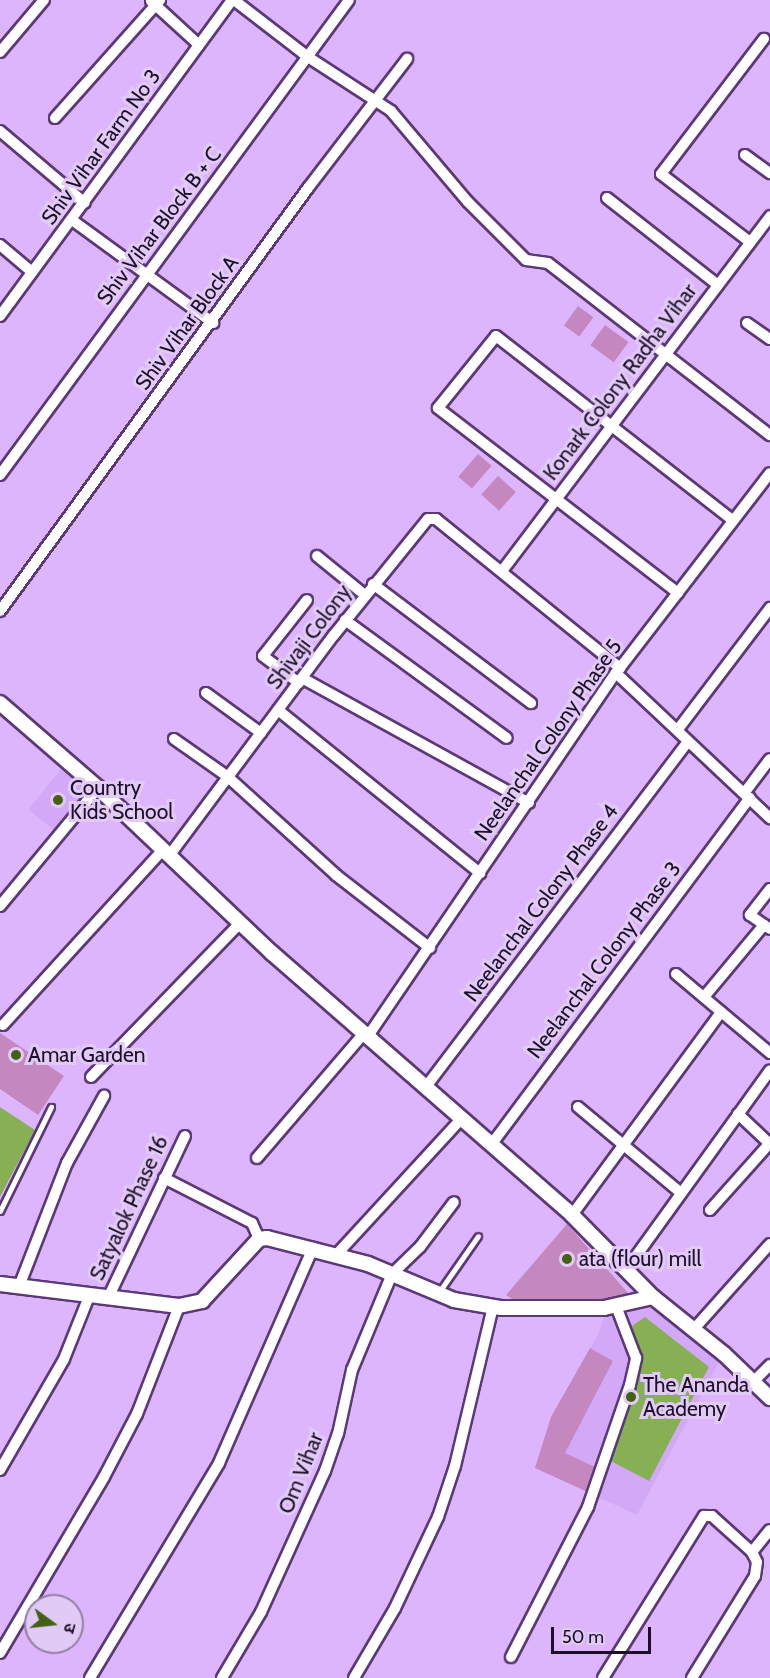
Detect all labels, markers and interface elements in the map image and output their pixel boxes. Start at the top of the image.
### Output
street label: Shiv Vihar Farm No 3 [36,64,166,230]
street label: Shiv Vihar Block B + C [92,142,226,310]
street label: Shiv Vihar Block A [130,251,244,395]
street label: Konark Colony Radha Vihar [538,279,702,485]
street label: Shivaji Colony [261,580,357,694]
street label: Neelanchal Colony Phase 5 [469,635,627,845]
place label: Country Kids School [70,775,173,825]
marker: Country Kids School [51,793,65,807]
street label: Neelanchal Colony Phase 4 [459,799,623,1007]
street label: Neelanchal Colony Phase 3 [522,857,686,1063]
place label: Amar Garden [28,1042,145,1068]
marker: Amar Garden [9,1048,23,1062]
street label: Satyalok Phase 16 [84,1132,174,1284]
place label: ata (flour) mill [579,1246,702,1272]
marker: ata (flour) mill [560,1252,574,1266]
place label: The Ananda Academy [643,1372,749,1422]
marker: The Ananda Academy [624,1390,638,1404]
street label: Om Vihar [273,1429,329,1517]
north arrow [24,1594,84,1654]
scale bar [554,1615,654,1653]
text: उ [60,1621,80,1635]
text: 50 m [562,1626,604,1648]

